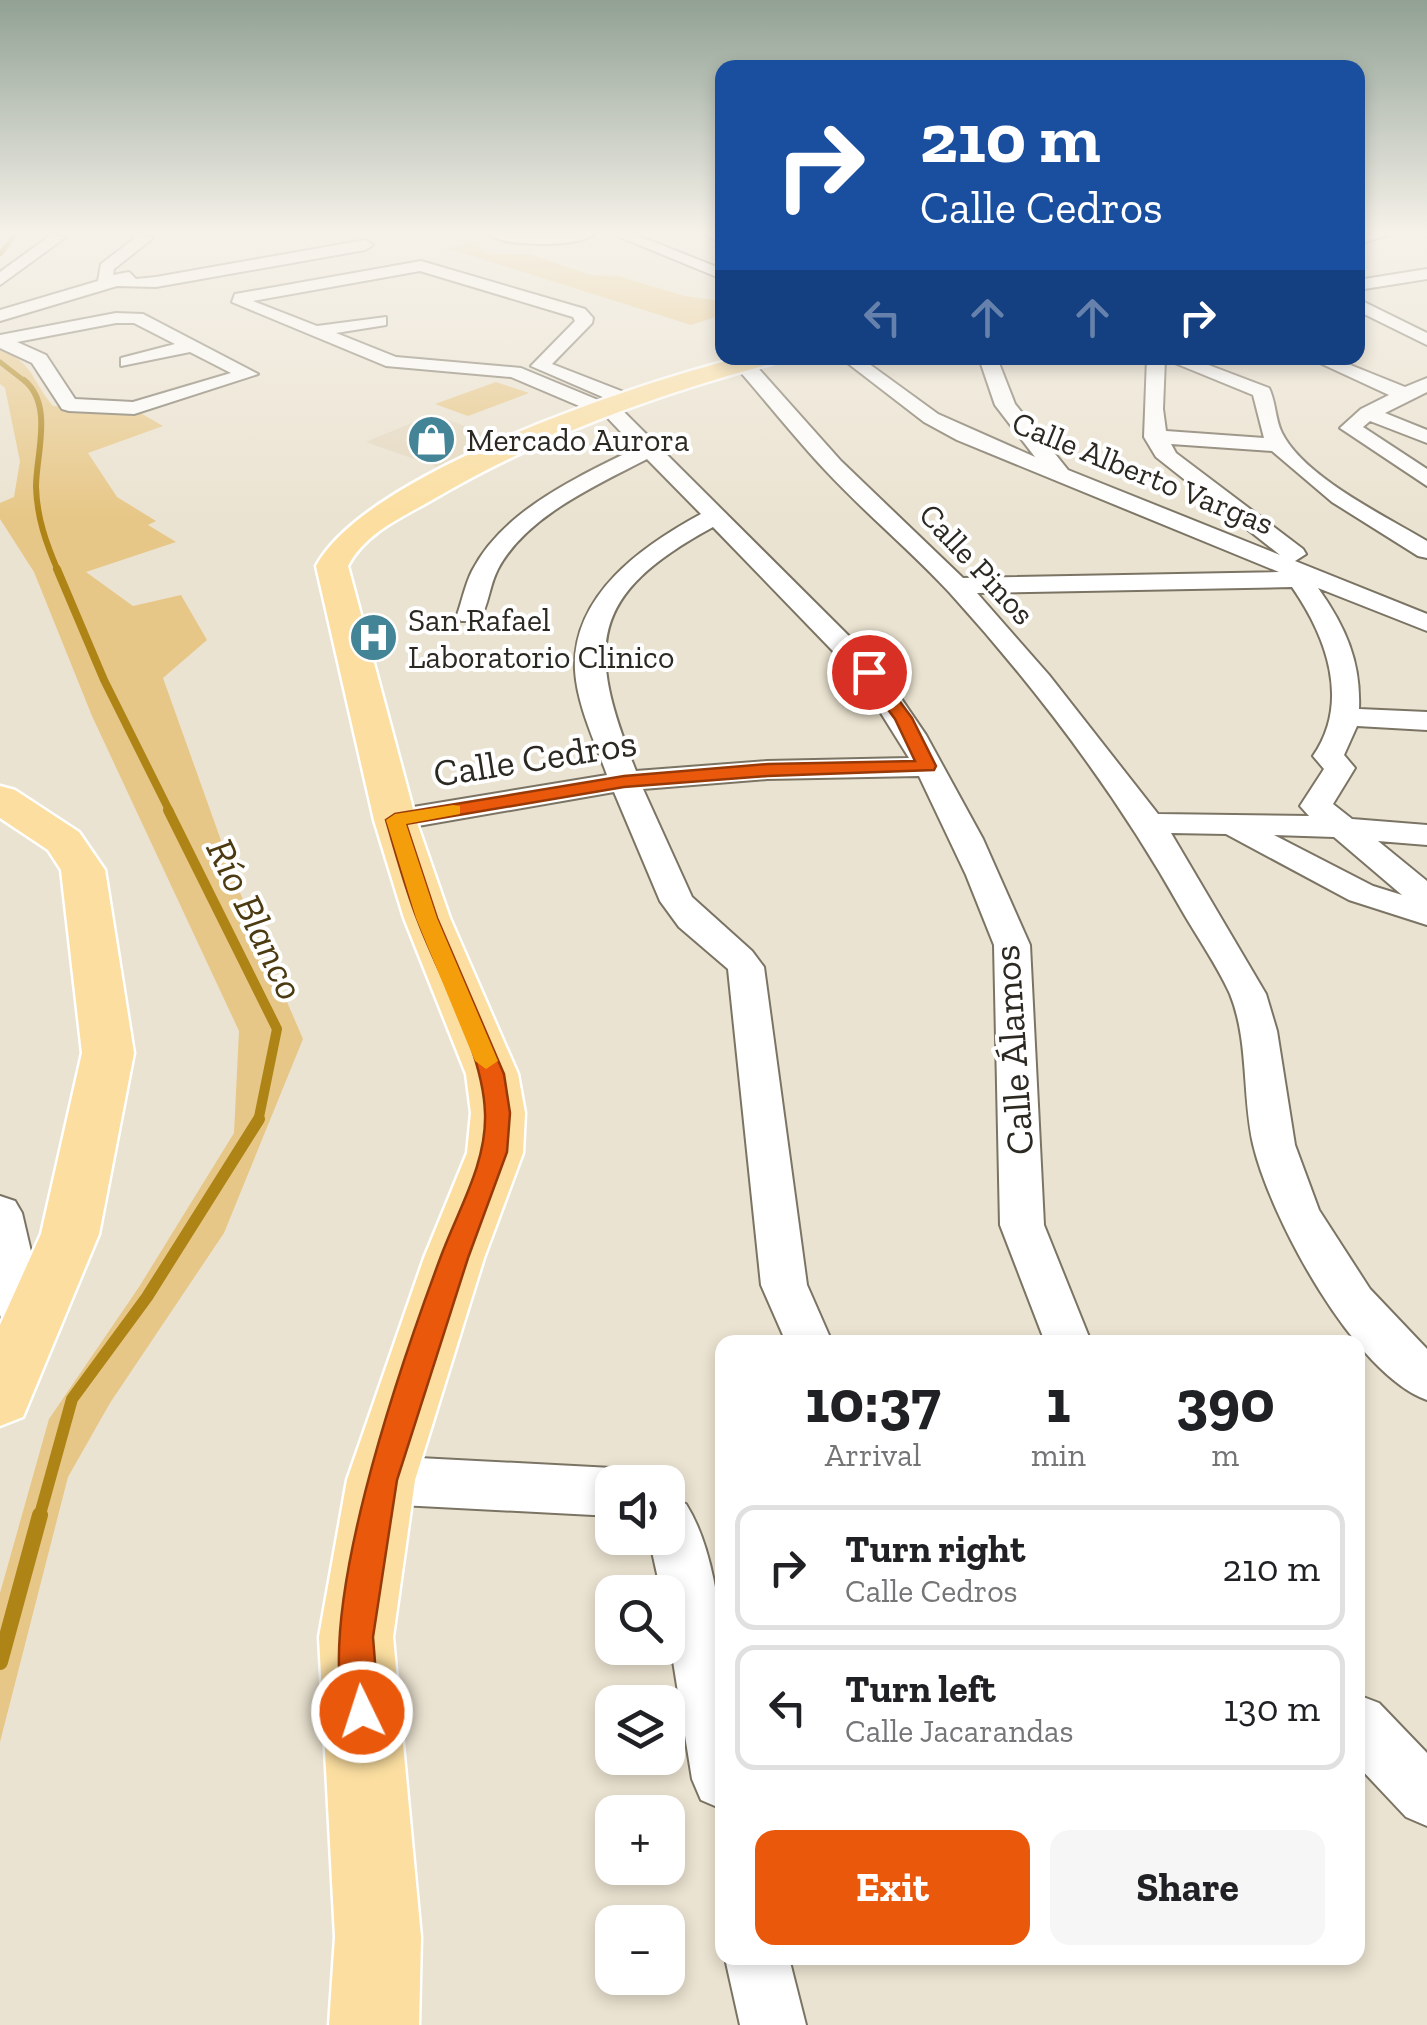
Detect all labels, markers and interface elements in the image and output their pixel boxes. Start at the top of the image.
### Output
text: 210 m [920,96,1101,180]
icon: right [755,100,885,230]
text: Calle Cedros [920,181,1163,235]
icon: left [855,290,910,345]
icon: ahead [960,290,1015,345]
icon: ahead [1065,290,1120,345]
icon: right [1170,290,1225,345]
street label: Calle Alberto Vargas [1007,403,1279,543]
shop icon: Mercado Aurora [405,414,457,466]
place label: Mercado Aurora [466,421,689,459]
street label: Calle Pinos [911,496,1043,632]
place label: San Rafael Laboratorio Clinico [408,601,674,676]
hospital icon: San Rafael Laboratorio Clinico [347,612,399,664]
pin [827,630,912,715]
icon: arrive [842,645,897,700]
street label: Calle Cedros [430,719,640,797]
water label: Río Blanco [196,831,316,1007]
street label: Calle Álamos [983,943,1043,1157]
text: 10:37 [805,1365,941,1437]
text: 1 [1046,1365,1070,1437]
text: 390 [1176,1365,1275,1437]
text: Arrival [825,1436,921,1474]
text: min [1031,1436,1086,1474]
text: m [1212,1436,1239,1474]
map controls [595,1465,685,1995]
button: sound [595,1465,685,1555]
text: Turn right [845,1526,1025,1572]
icon: right [760,1540,815,1595]
text: 210 m [1222,1545,1320,1591]
text: Calle Cedros [845,1572,1018,1610]
button: search [595,1575,685,1665]
position arrow [310,1660,414,1764]
text: Turn left [845,1666,996,1712]
icon: left [760,1680,815,1735]
button: layers [595,1685,685,1775]
text: 130 m [1223,1685,1320,1731]
text: Calle Jacarandas [845,1712,1074,1750]
button: + [595,1795,685,1885]
button: Exit [755,1830,1030,1945]
button: Share [1050,1830,1325,1945]
button: − [595,1905,685,1995]

